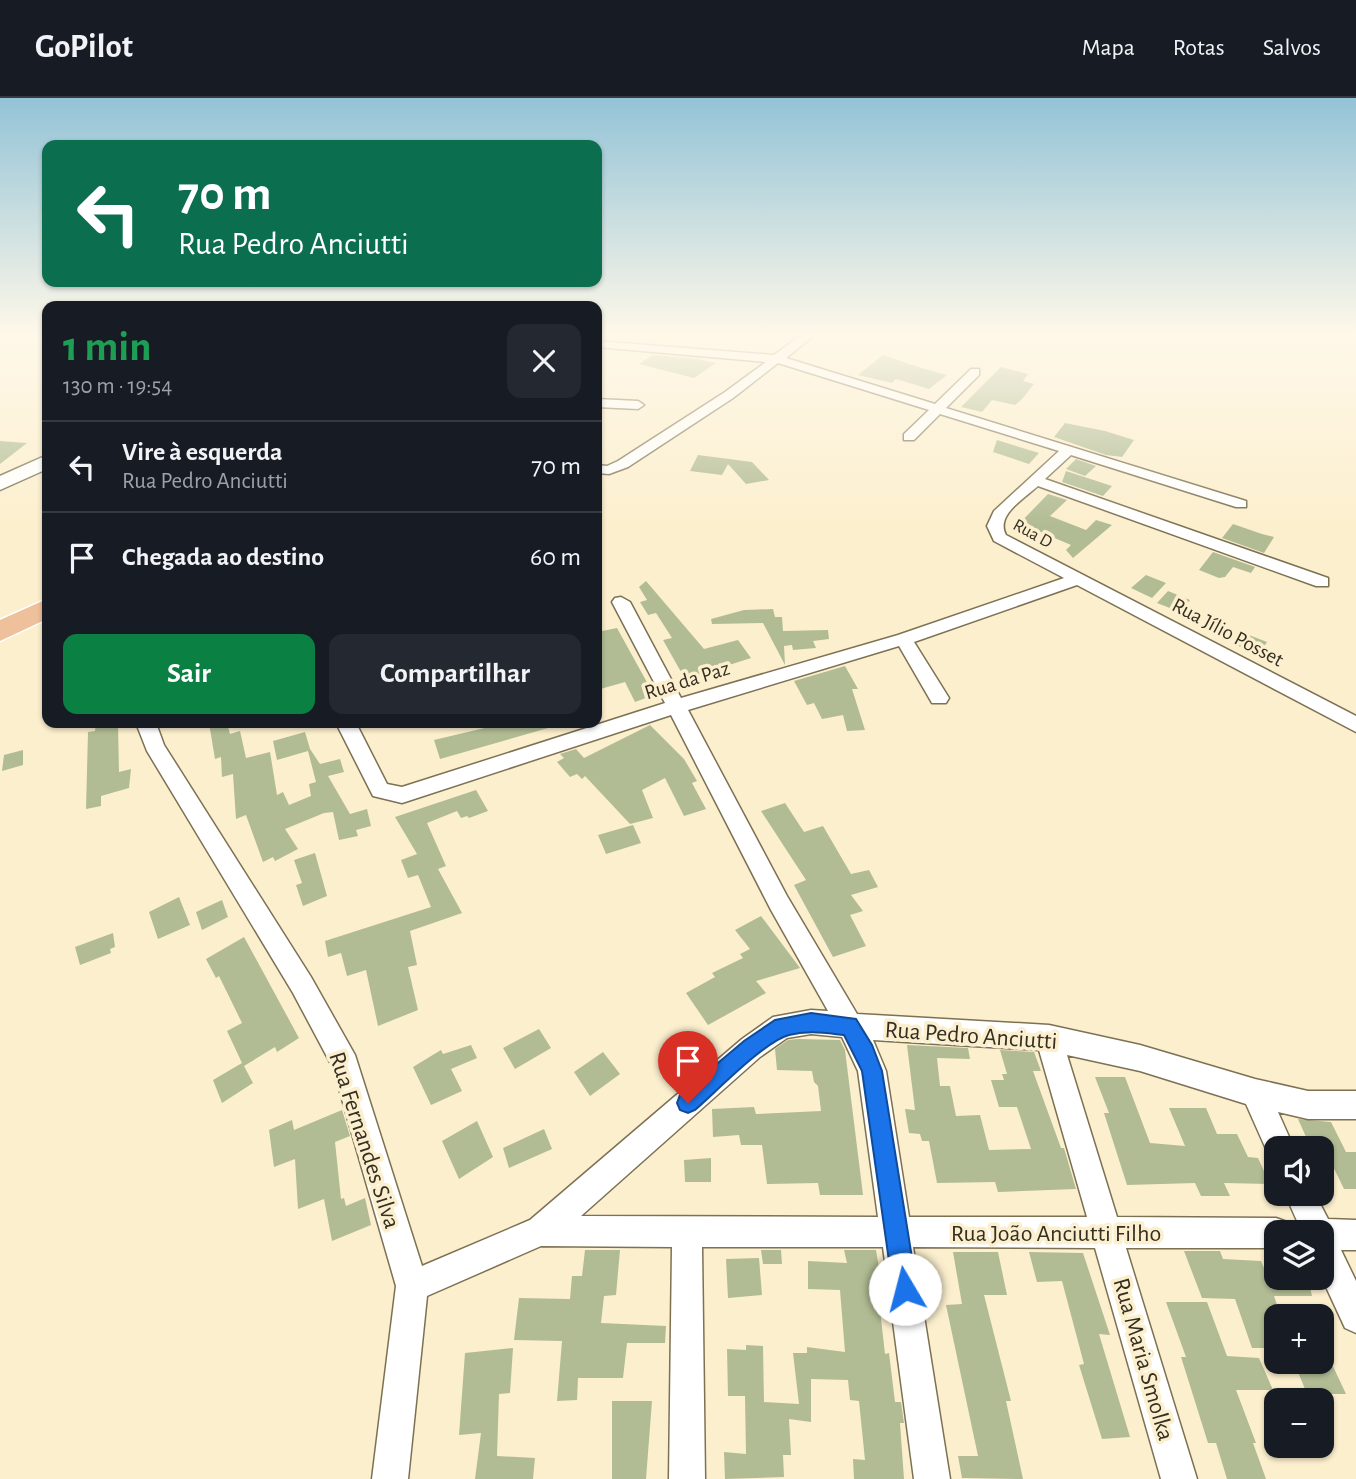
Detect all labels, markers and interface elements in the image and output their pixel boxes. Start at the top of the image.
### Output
text: GoPilot [35,31,133,64]
text: Mapa [1082,36,1135,60]
text: Rotas [1173,36,1225,60]
text: Salvos [1263,36,1321,60]
icon: left [63,168,154,259]
text: 70 m [178,170,272,219]
text: Rua Pedro Anciutti [178,228,409,260]
button: close [507,324,581,398]
text: 1 min [63,326,152,368]
text: 130 m · 19:54 [63,375,172,398]
text: Vire à esquerda [122,439,283,465]
icon: left [63,448,101,486]
text: 70 m [531,453,581,479]
text: Rua Pedro Anciutti [122,470,288,493]
street label: Rua D [1010,516,1055,552]
icon: arrive [63,539,101,577]
text: Chegada ao destino [122,544,324,570]
text: 60 m [530,544,581,570]
street label: Rua Jílio Posset [1169,594,1287,671]
button: Sair [63,634,315,714]
button: Compartilhar [329,634,581,714]
street label: Rua da Paz [642,658,732,703]
street label: Rua Pedro Anciutti [884,1018,1058,1054]
pin [658,1031,718,1103]
icon: arrive [669,1042,707,1080]
street label: Rua Fernandes Silva [324,1049,404,1232]
map controls [1264,1136,1334,1458]
button: sound [1264,1136,1334,1206]
button: layers [1264,1220,1334,1290]
street label: Rua João Anciutti Filho [951,1222,1161,1246]
position arrow [868,1252,942,1326]
street label: Rua Maria Smolka [1108,1275,1178,1443]
button: + [1264,1304,1334,1374]
button: − [1264,1388,1334,1458]

